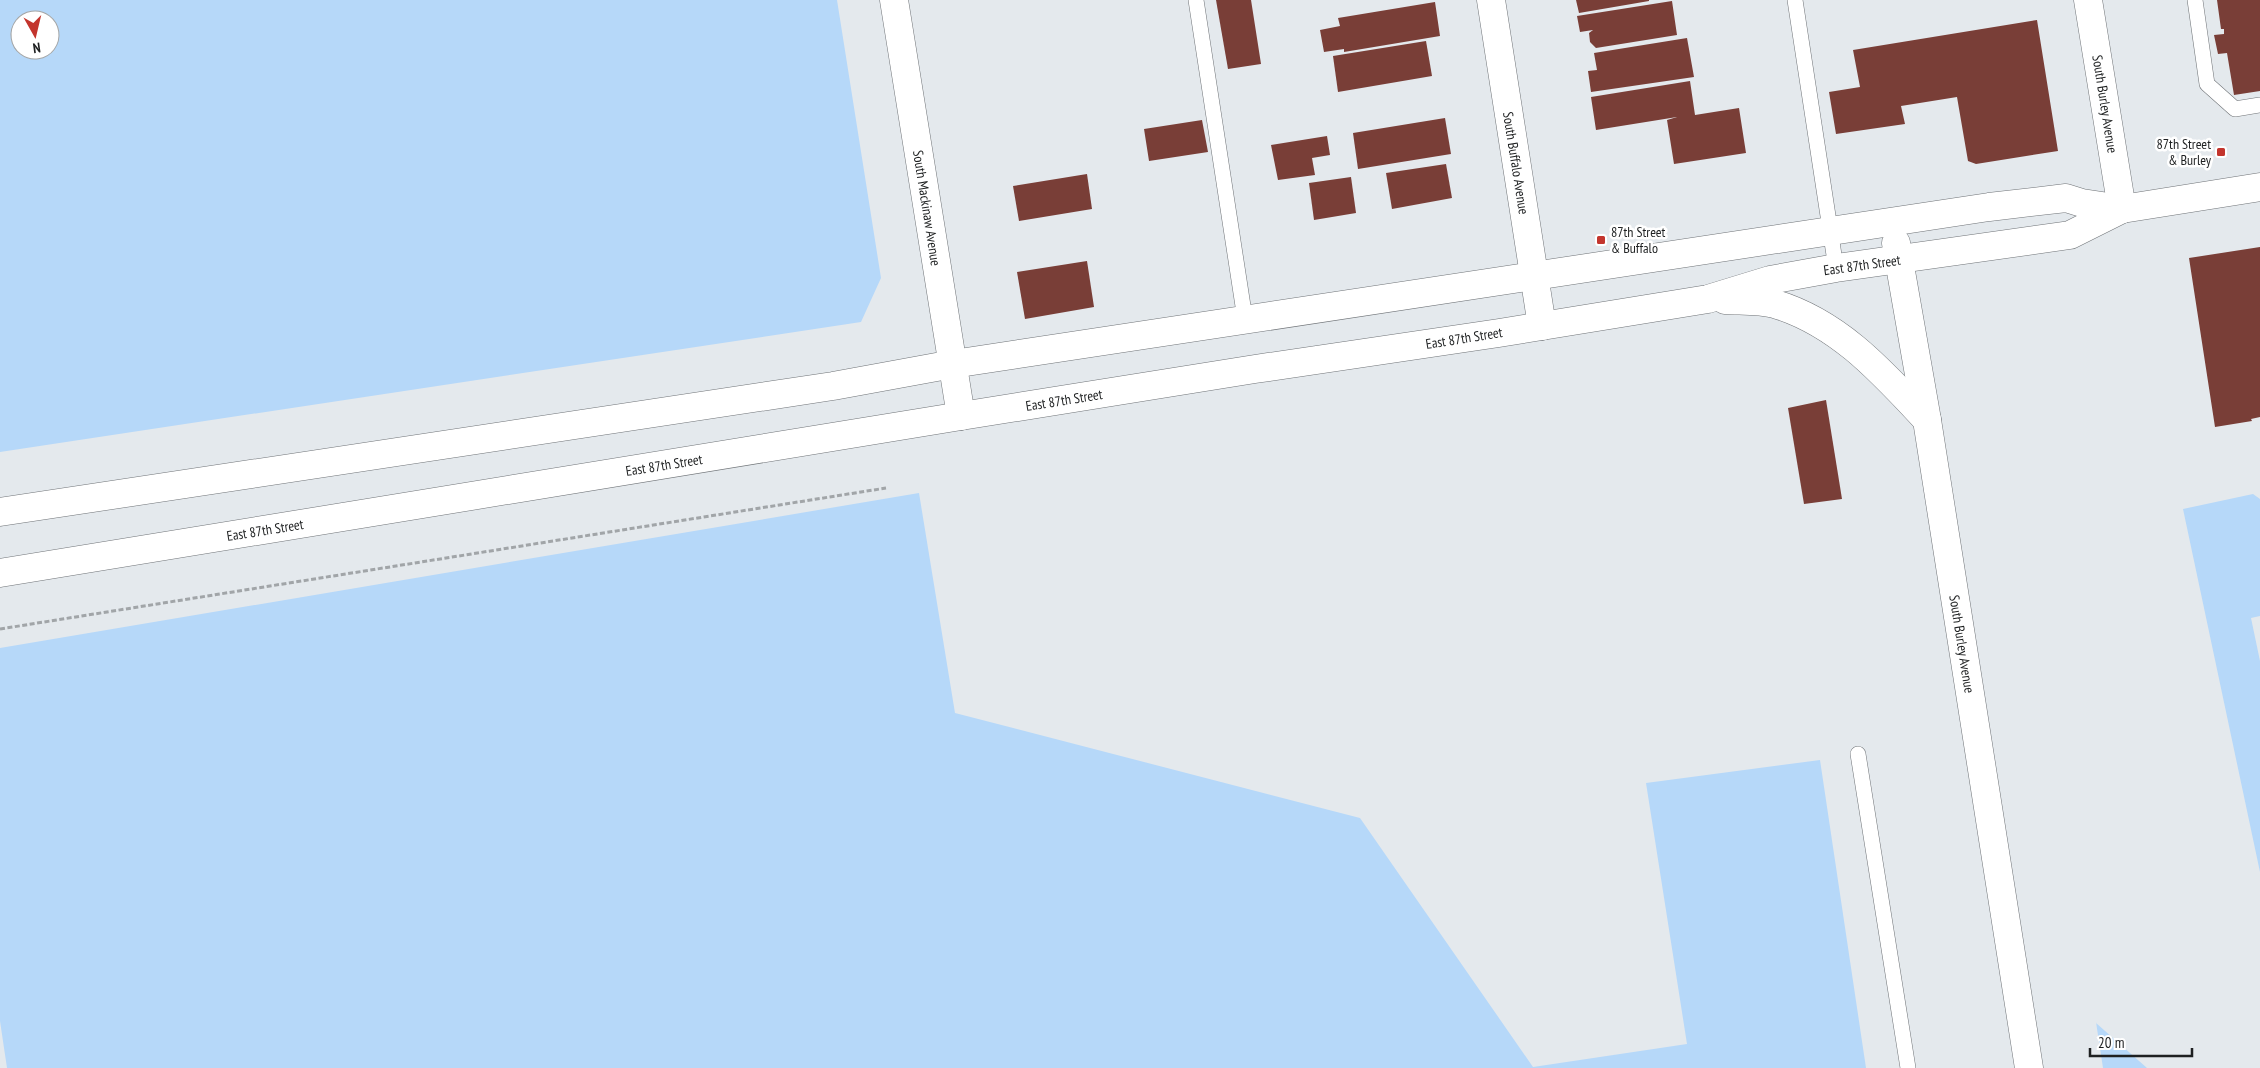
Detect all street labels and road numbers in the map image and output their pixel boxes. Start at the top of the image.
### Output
street label: South Burley Avenue [2088,54,2122,155]
street label: South Buffalo Avenue [1499,110,1533,216]
street label: South Mackinaw Avenue [909,149,945,267]
street label: East 87th Street [1822,251,1902,279]
street label: East 87th Street [1424,323,1504,353]
street label: East 87th Street [1024,385,1104,415]
street label: East 87th Street [624,450,704,480]
street label: East 87th Street [225,515,305,545]
street label: South Burley Avenue [1945,594,1979,695]

